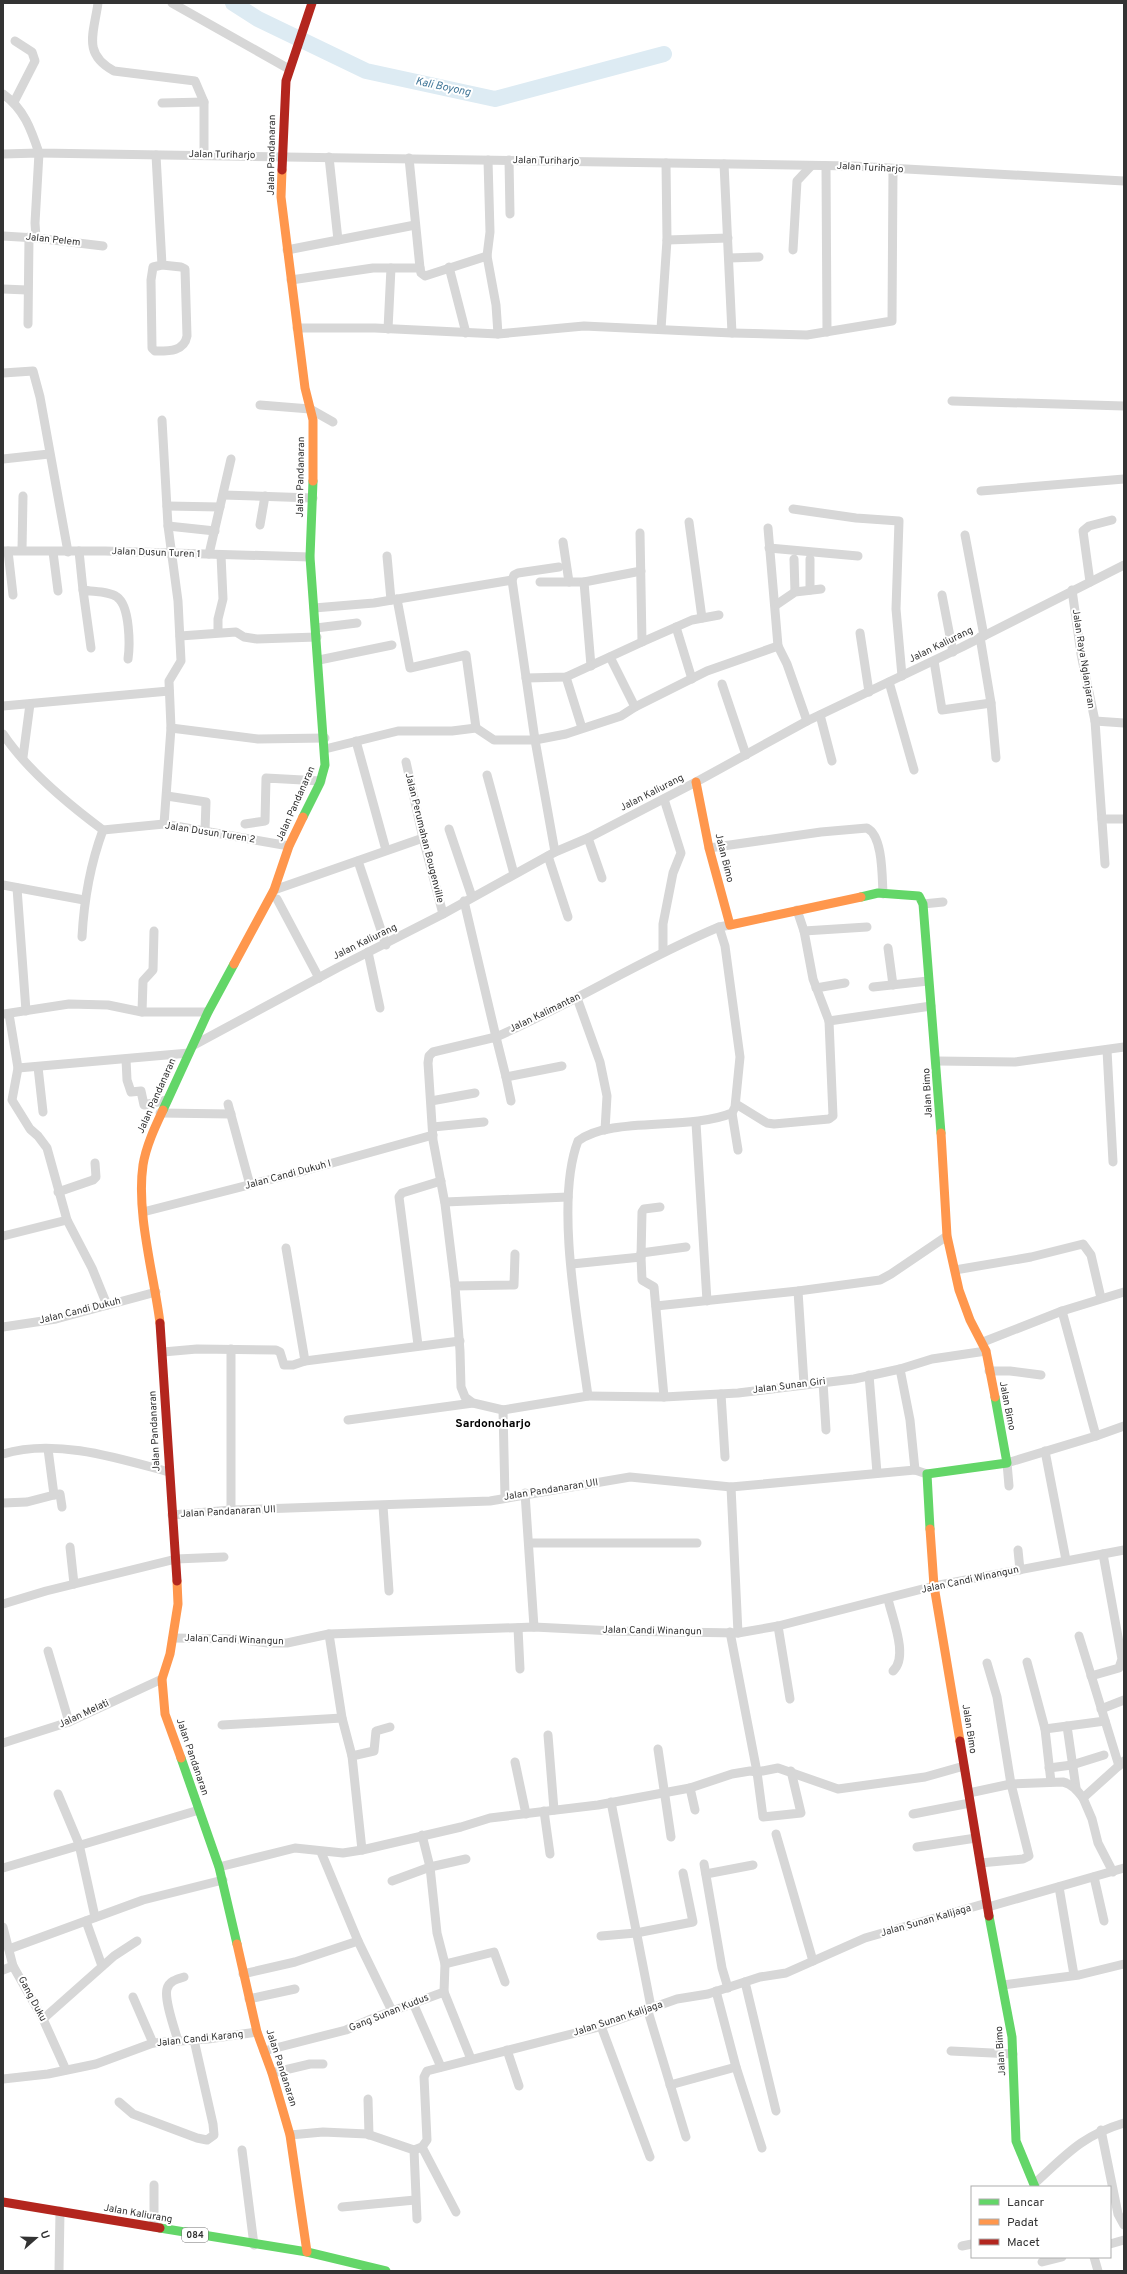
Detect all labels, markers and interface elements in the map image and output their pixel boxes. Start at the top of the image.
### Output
water label: Kali Boyong [414,74,473,100]
street label: Jalan Pandanaran [265,115,279,195]
street label: Jalan Turiharjo [188,148,256,162]
street label: Jalan Turiharjo [512,154,580,168]
street label: Jalan Turiharjo [836,160,904,176]
street label: Jalan Pelem [25,231,81,249]
street label: Jalan Pandanaran [294,437,308,517]
street label: Jalan Dusun Turen 1 [111,545,201,561]
street label: Jalan Raya Nglanjaran [1069,608,1097,710]
street label: Jalan Kaliurang [907,624,975,666]
street label: Jalan Pandanaran [274,764,318,844]
street label: Jalan Kaliurang [618,771,686,815]
street label: Jalan Perumahan Bougenville [402,772,446,904]
street label: Jalan Dusun Turen 2 [164,819,256,847]
street label: Jalan Bimo [712,832,736,884]
street label: Jalan Kaliurang [331,921,399,963]
street label: Jalan Kalimantan [507,990,583,1036]
street label: Jalan Pandanaran [135,1056,179,1136]
street label: Jalan Bimo [920,1067,936,1118]
street label: Jalan Candi Dukuh I [243,1157,333,1193]
street label: Jalan Candi Dukuh [38,1295,122,1327]
street label: Jalan Sunan Giri [752,1375,826,1397]
street label: Jalan Bimo [996,1380,1018,1432]
street label: Jalan Pandanaran [146,1390,164,1472]
district label: Sardonoharjo [455,1416,531,1432]
street label: Jalan Pandanaran UII [503,1476,599,1504]
street label: Jalan Pandanaran UII [180,1503,276,1521]
street label: Jalan Candi Winangun [920,1563,1020,1597]
street label: Jalan Candi Winangun [602,1624,702,1638]
street label: Jalan Candi Winangun [184,1632,284,1648]
street label: Jalan Melati [57,1697,111,1731]
street label: Jalan Bimo [959,1703,979,1755]
street label: Jalan Pandanaran [173,1717,211,1797]
street label: Jalan Sunan Kalijaga [879,1902,973,1940]
street label: Gang Duku [15,1974,49,2024]
street label: Gang Sunan Kudus [347,1991,431,2035]
street label: Jalan Sunan Kalijaga [572,1998,664,2040]
street label: Jalan Bimo [993,2025,1009,2076]
street label: Jalan Candi Karang [156,2028,244,2050]
street label: Jalan Pandanaran [262,2028,300,2108]
legend [971,2186,1111,2258]
text: Lancar [1007,2195,1044,2211]
street label: Jalan Kaliurang [103,2202,173,2226]
text: Padat [1007,2215,1038,2231]
north arrow [16,2218,56,2258]
road number: 084 [182,2228,208,2242]
text: U [37,2229,52,2241]
text: Macet [1007,2235,1040,2251]

